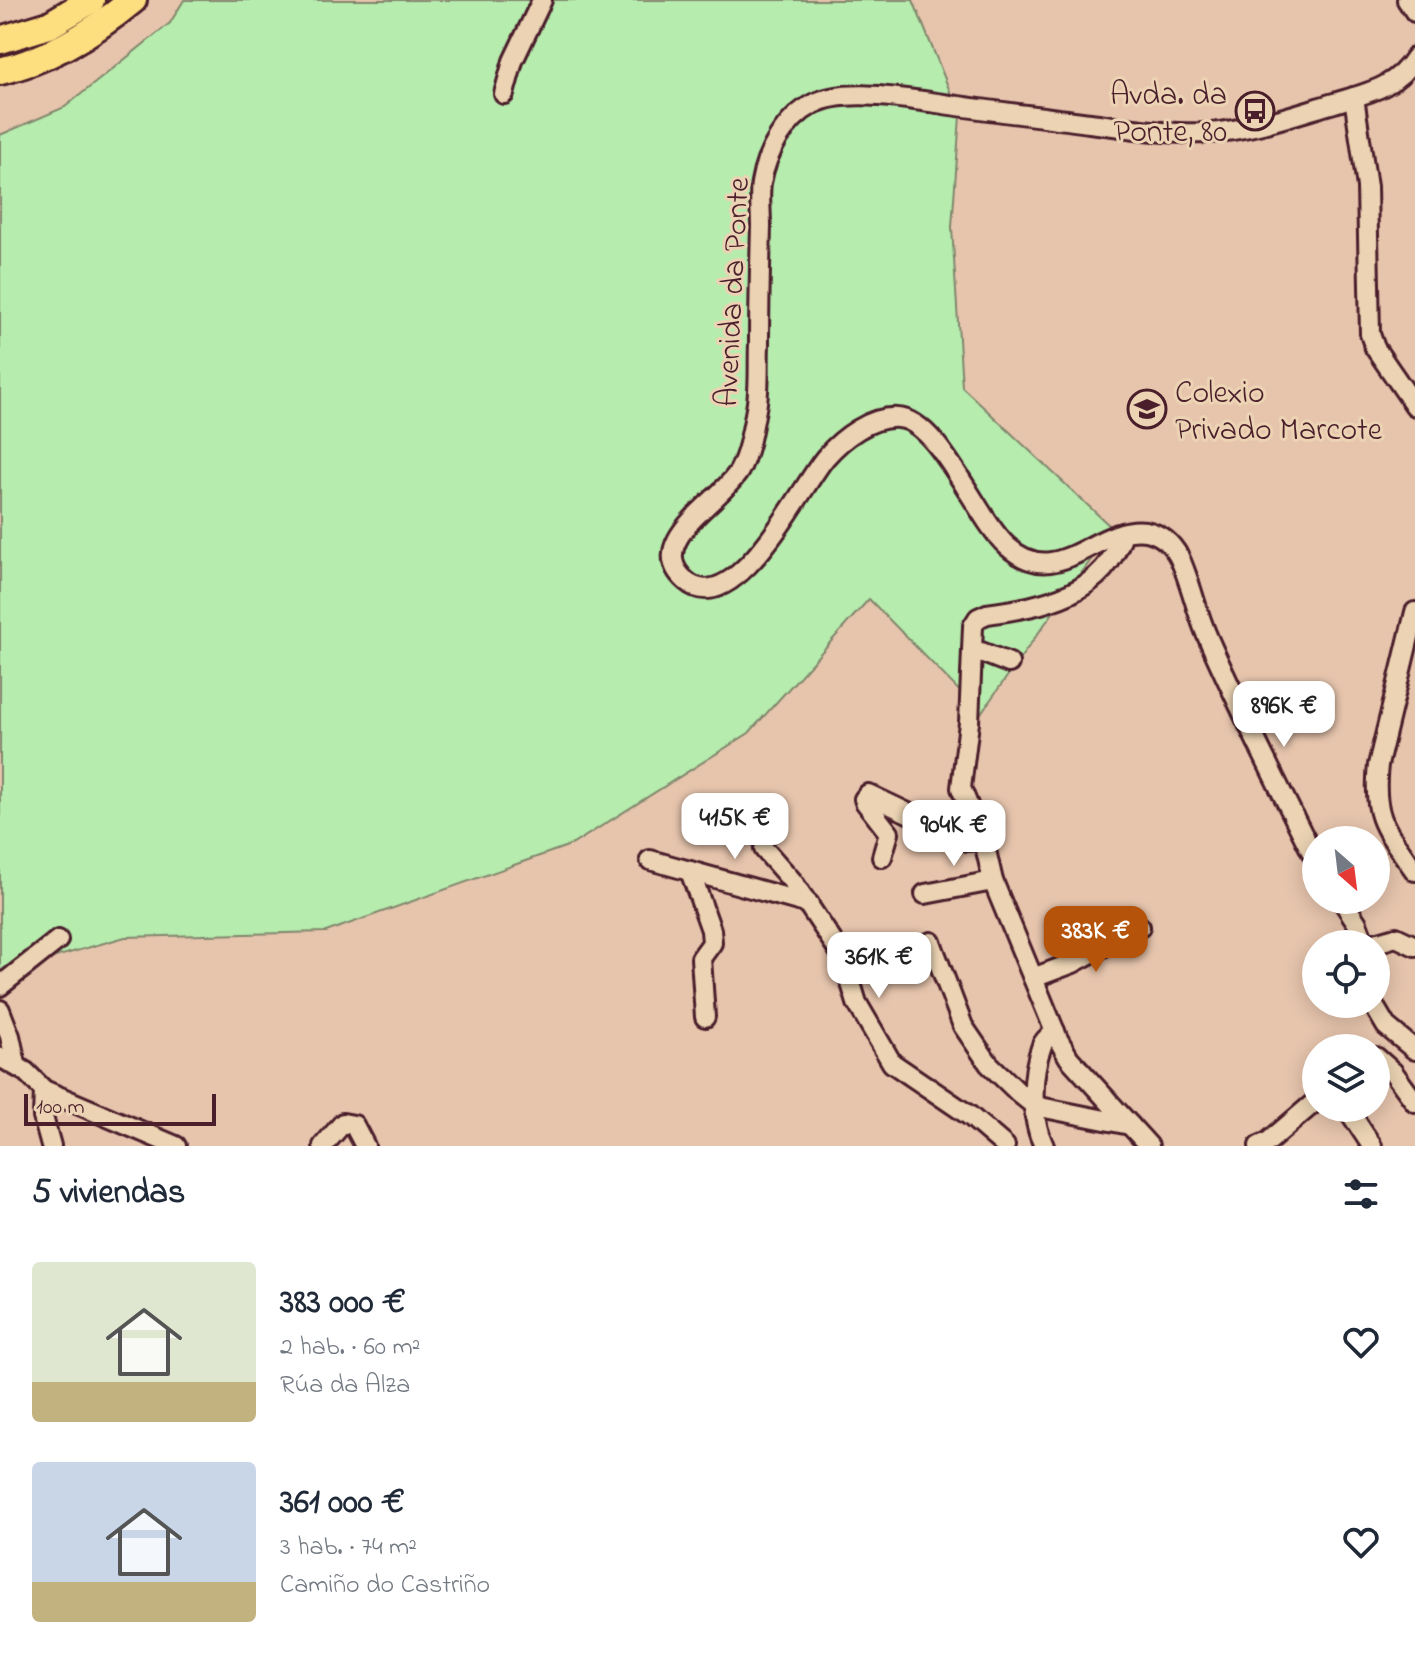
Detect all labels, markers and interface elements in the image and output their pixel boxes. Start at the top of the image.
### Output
place label: Avda. da Ponte, 80 [1110,73,1227,157]
bus stop icon: Avda. da Ponte, 80 [1234,90,1276,132]
street label: Avenida da Ponte [705,176,764,408]
place label: Colexio Privado Marcote [1175,371,1383,455]
school or university icon: Colexio Privado Marcote [1126,388,1168,430]
pin: 896K € [1219,681,1349,749]
text: 896K € [1251,688,1317,726]
pin: 415K € [670,793,800,861]
text: 415K € [699,800,771,838]
pin: 904K € [889,800,1019,868]
text: 904K € [920,807,988,845]
north arrow [1302,826,1390,914]
map controls [1302,826,1390,1122]
pin: 383K € [1031,906,1161,974]
text: 383K € [1062,913,1130,951]
button: locate [1302,930,1390,1018]
pin: 361K € [814,932,944,1000]
text: 361K € [845,939,913,977]
button: layers [1302,1034,1390,1122]
scale bar [24,1090,216,1126]
text: 100 m [36,1092,85,1124]
text: 5 viviendas [32,1169,185,1219]
icon: filters [1339,1172,1383,1216]
text: 383 000 € [280,1279,406,1329]
icon: home [96,1294,192,1390]
icon: heart [1339,1320,1383,1364]
text: 2 hab. · 60 m² [280,1329,420,1367]
text: Rúa da Alza [280,1367,410,1405]
text: 361 000 € [280,1479,405,1529]
icon: home [96,1494,192,1590]
icon: heart [1339,1520,1383,1564]
text: 3 hab. · 74 m² [280,1529,417,1567]
text: Camiño do Castriño [280,1567,490,1605]

